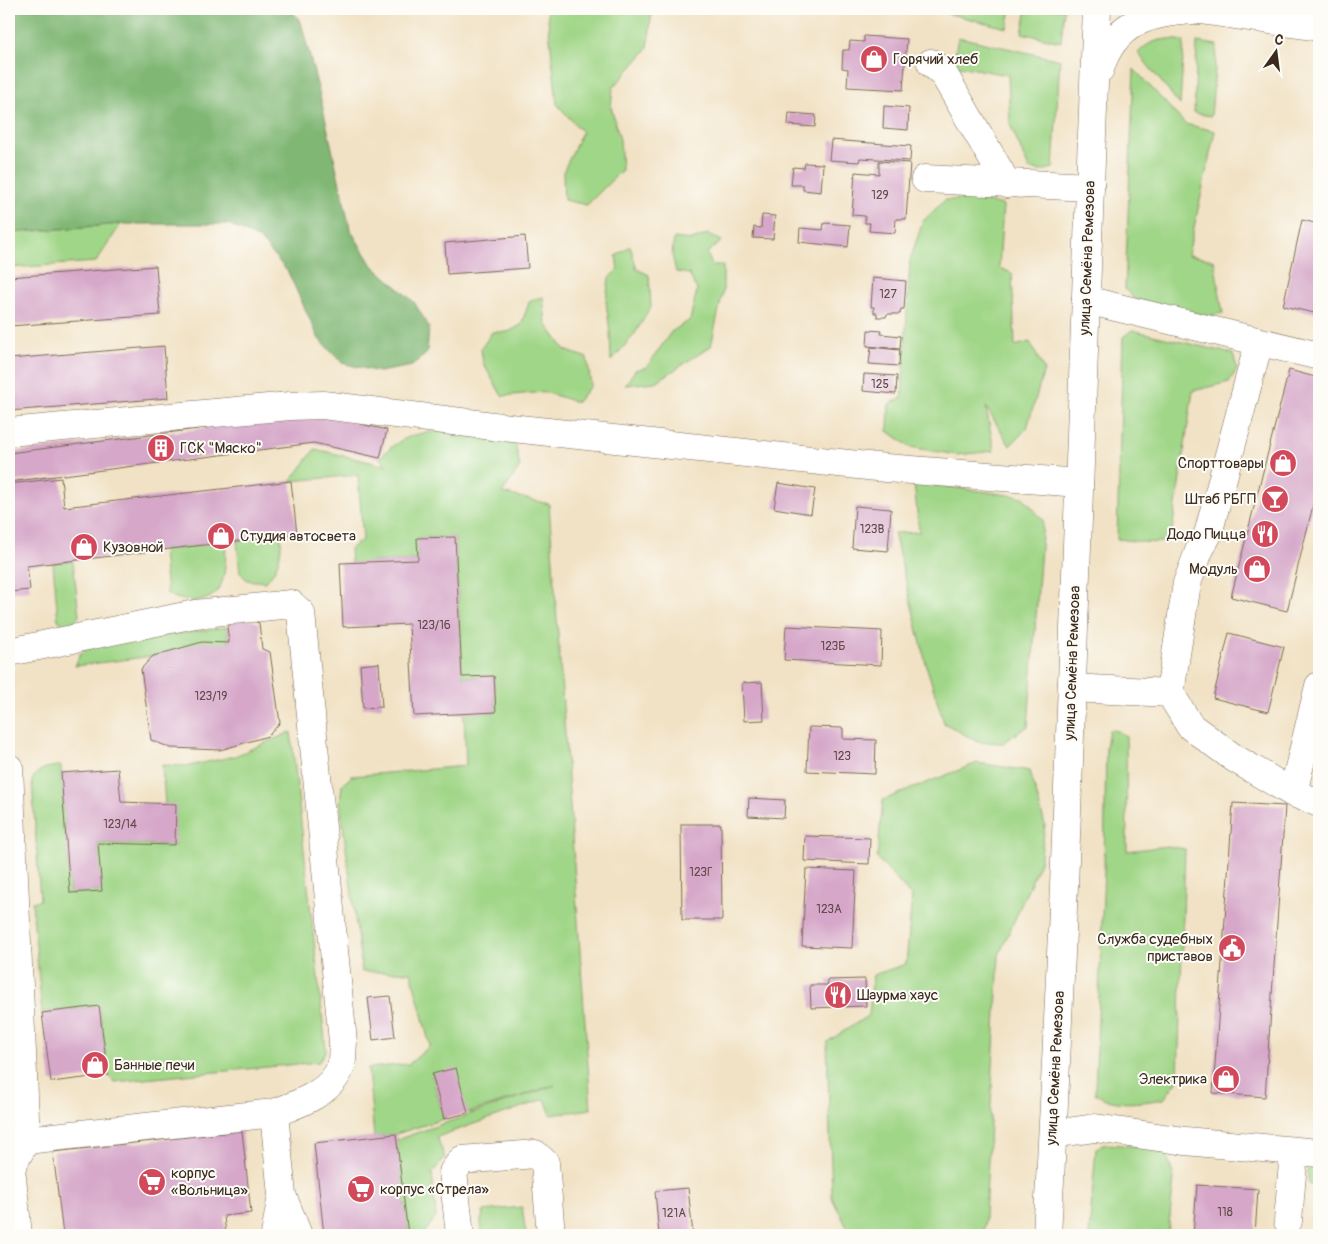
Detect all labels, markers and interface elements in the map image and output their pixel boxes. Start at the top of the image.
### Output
north arrow [1250,28,1300,78]
text: С [1273,31,1286,49]
shop icon: Горячий хлеб [859,44,889,74]
place label: Горячий хлеб [893,50,979,69]
street label: улица Семёна Ремезова [1075,180,1100,337]
house number: 129 [871,188,889,203]
house number: 127 [879,287,898,302]
house number: 125 [871,377,889,392]
building icon: ГСК "Мяско" [146,433,176,463]
place label: ГСК "Мяско" [180,439,262,458]
shop icon: Спорттовары [1268,448,1298,478]
place label: Спорттовары [1178,454,1264,473]
bar icon: Штаб РБГП [1260,484,1290,514]
place label: Штаб РБГП [1185,490,1256,509]
restaurant icon: Додо Пицца [1250,519,1280,549]
shop icon: Студия автосвета [206,521,236,551]
house number: 123В [860,522,884,537]
place label: Додо Пицца [1166,525,1246,544]
place label: Студия автосвета [240,527,356,546]
shop icon: Кузовной [69,532,99,562]
place label: Кузовной [103,538,163,557]
shop icon: Модуль [1242,554,1272,584]
place label: Модуль [1189,560,1238,579]
street label: улица Семёна Ремезова [1060,585,1085,742]
house number: 123/16 [417,618,451,633]
house number: 123Б [821,639,845,654]
house number: 123/19 [195,689,227,704]
house number: 123 [833,749,851,764]
house number: 123/14 [103,817,137,832]
house number: 123Г [689,865,713,880]
house number: 123А [816,902,842,917]
place label: Служба судебных приставов [1097,930,1213,966]
public building icon: Служба судебных приставов [1217,933,1247,963]
restaurant icon: Шаурма хаус [823,980,853,1010]
place label: Шаурма хаус [857,986,939,1005]
street label: улица Семёна Ремезова [1042,990,1069,1147]
shop icon: Банные печи [80,1050,110,1080]
place label: Банные печи [114,1056,195,1075]
shop icon: Электрика [1211,1064,1241,1094]
place label: Электрика [1139,1070,1207,1089]
place label: корпус «Вольница» [171,1164,248,1200]
supermarket icon: корпус «Вольница» [137,1167,167,1197]
supermarket icon: корпус «Стрела» [346,1174,376,1204]
place label: корпус «Стрела» [380,1180,489,1199]
house number: 118 [1217,1205,1233,1220]
house number: 121А [662,1206,686,1221]

